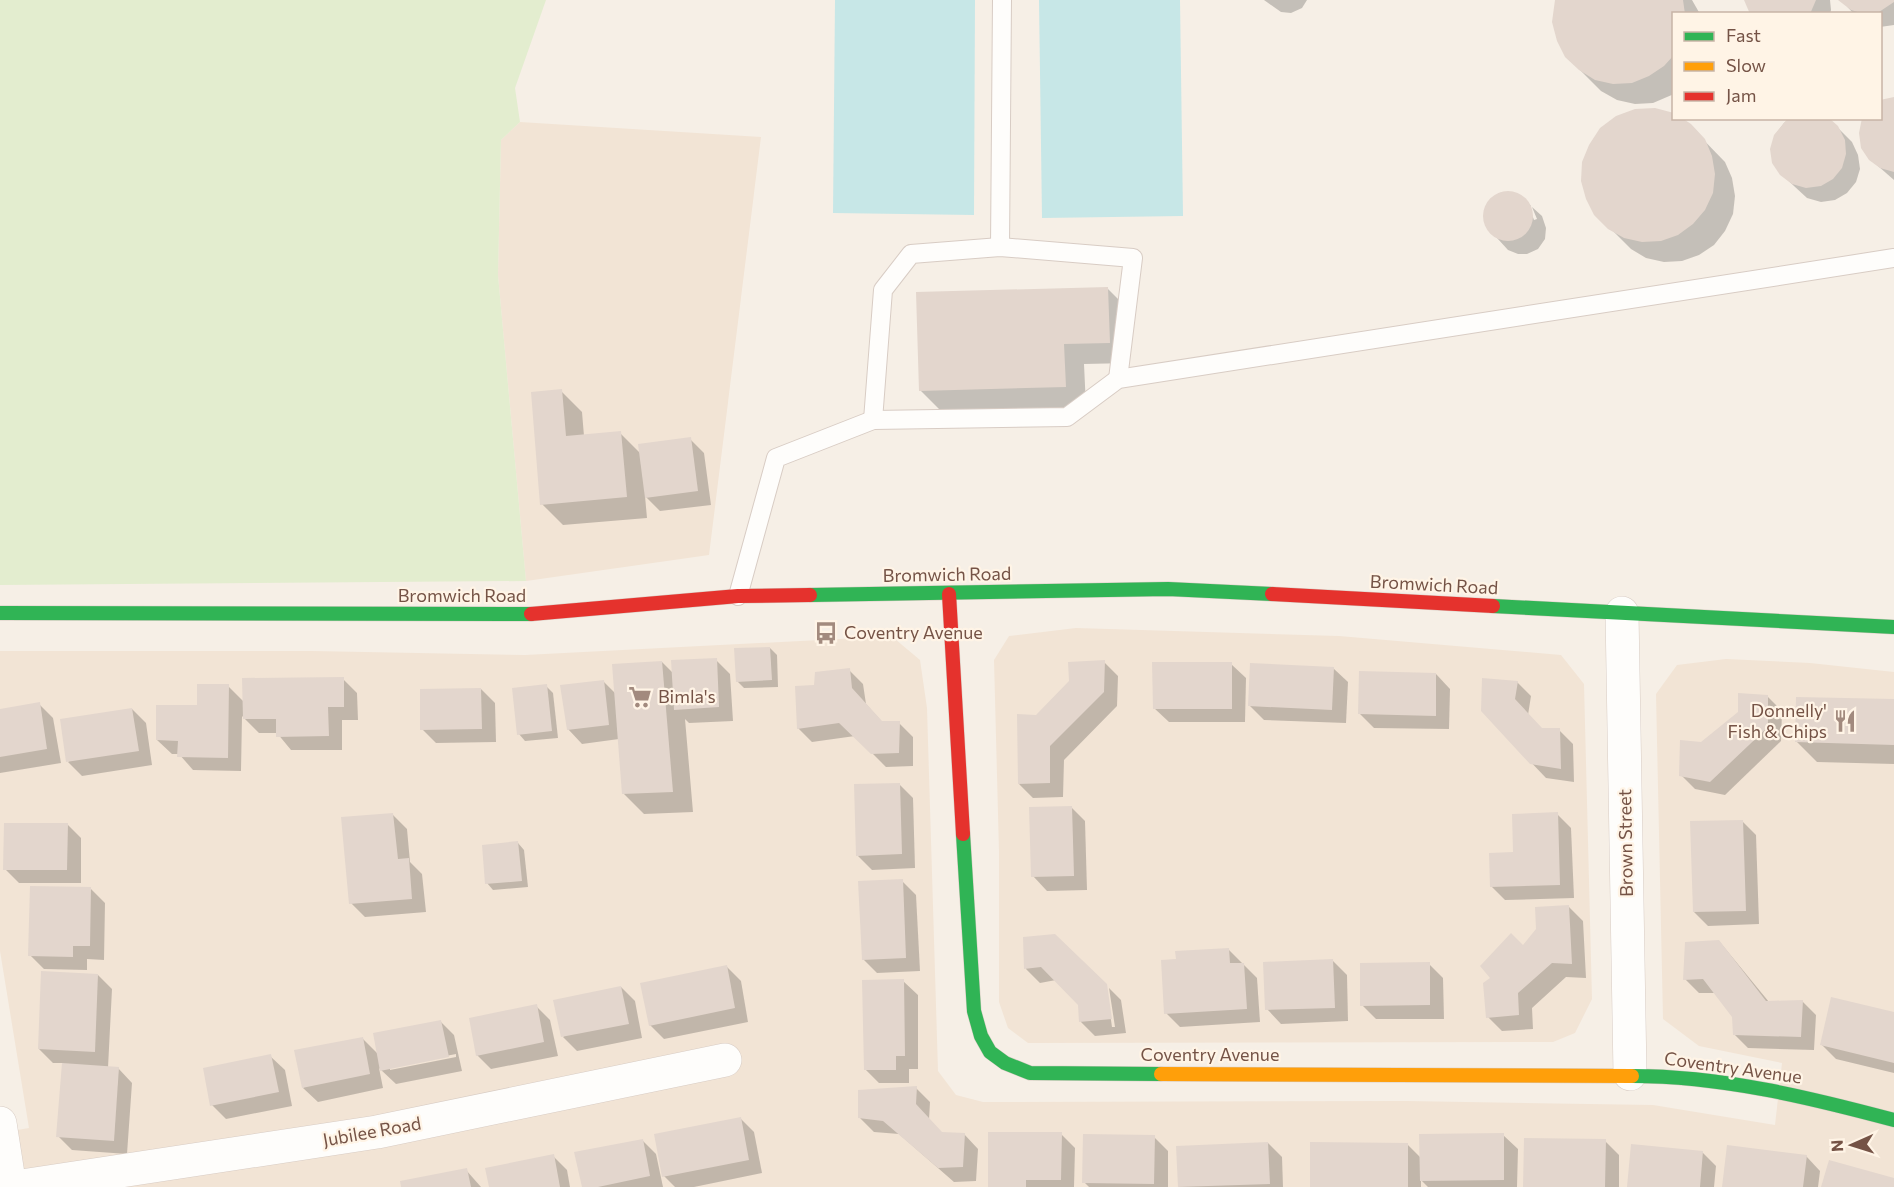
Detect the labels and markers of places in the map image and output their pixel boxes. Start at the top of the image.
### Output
bus stop icon: Coventry Avenue [813,620,839,646]
place label: Coventry Avenue [844,621,983,643]
supermarket icon: Bimla's [627,684,653,710]
place label: Bimla's [658,685,716,707]
place label: Donnelly' Fish & Chips [1728,699,1827,742]
restaurant icon: Donnelly' Fish & Chips [1832,708,1858,734]

